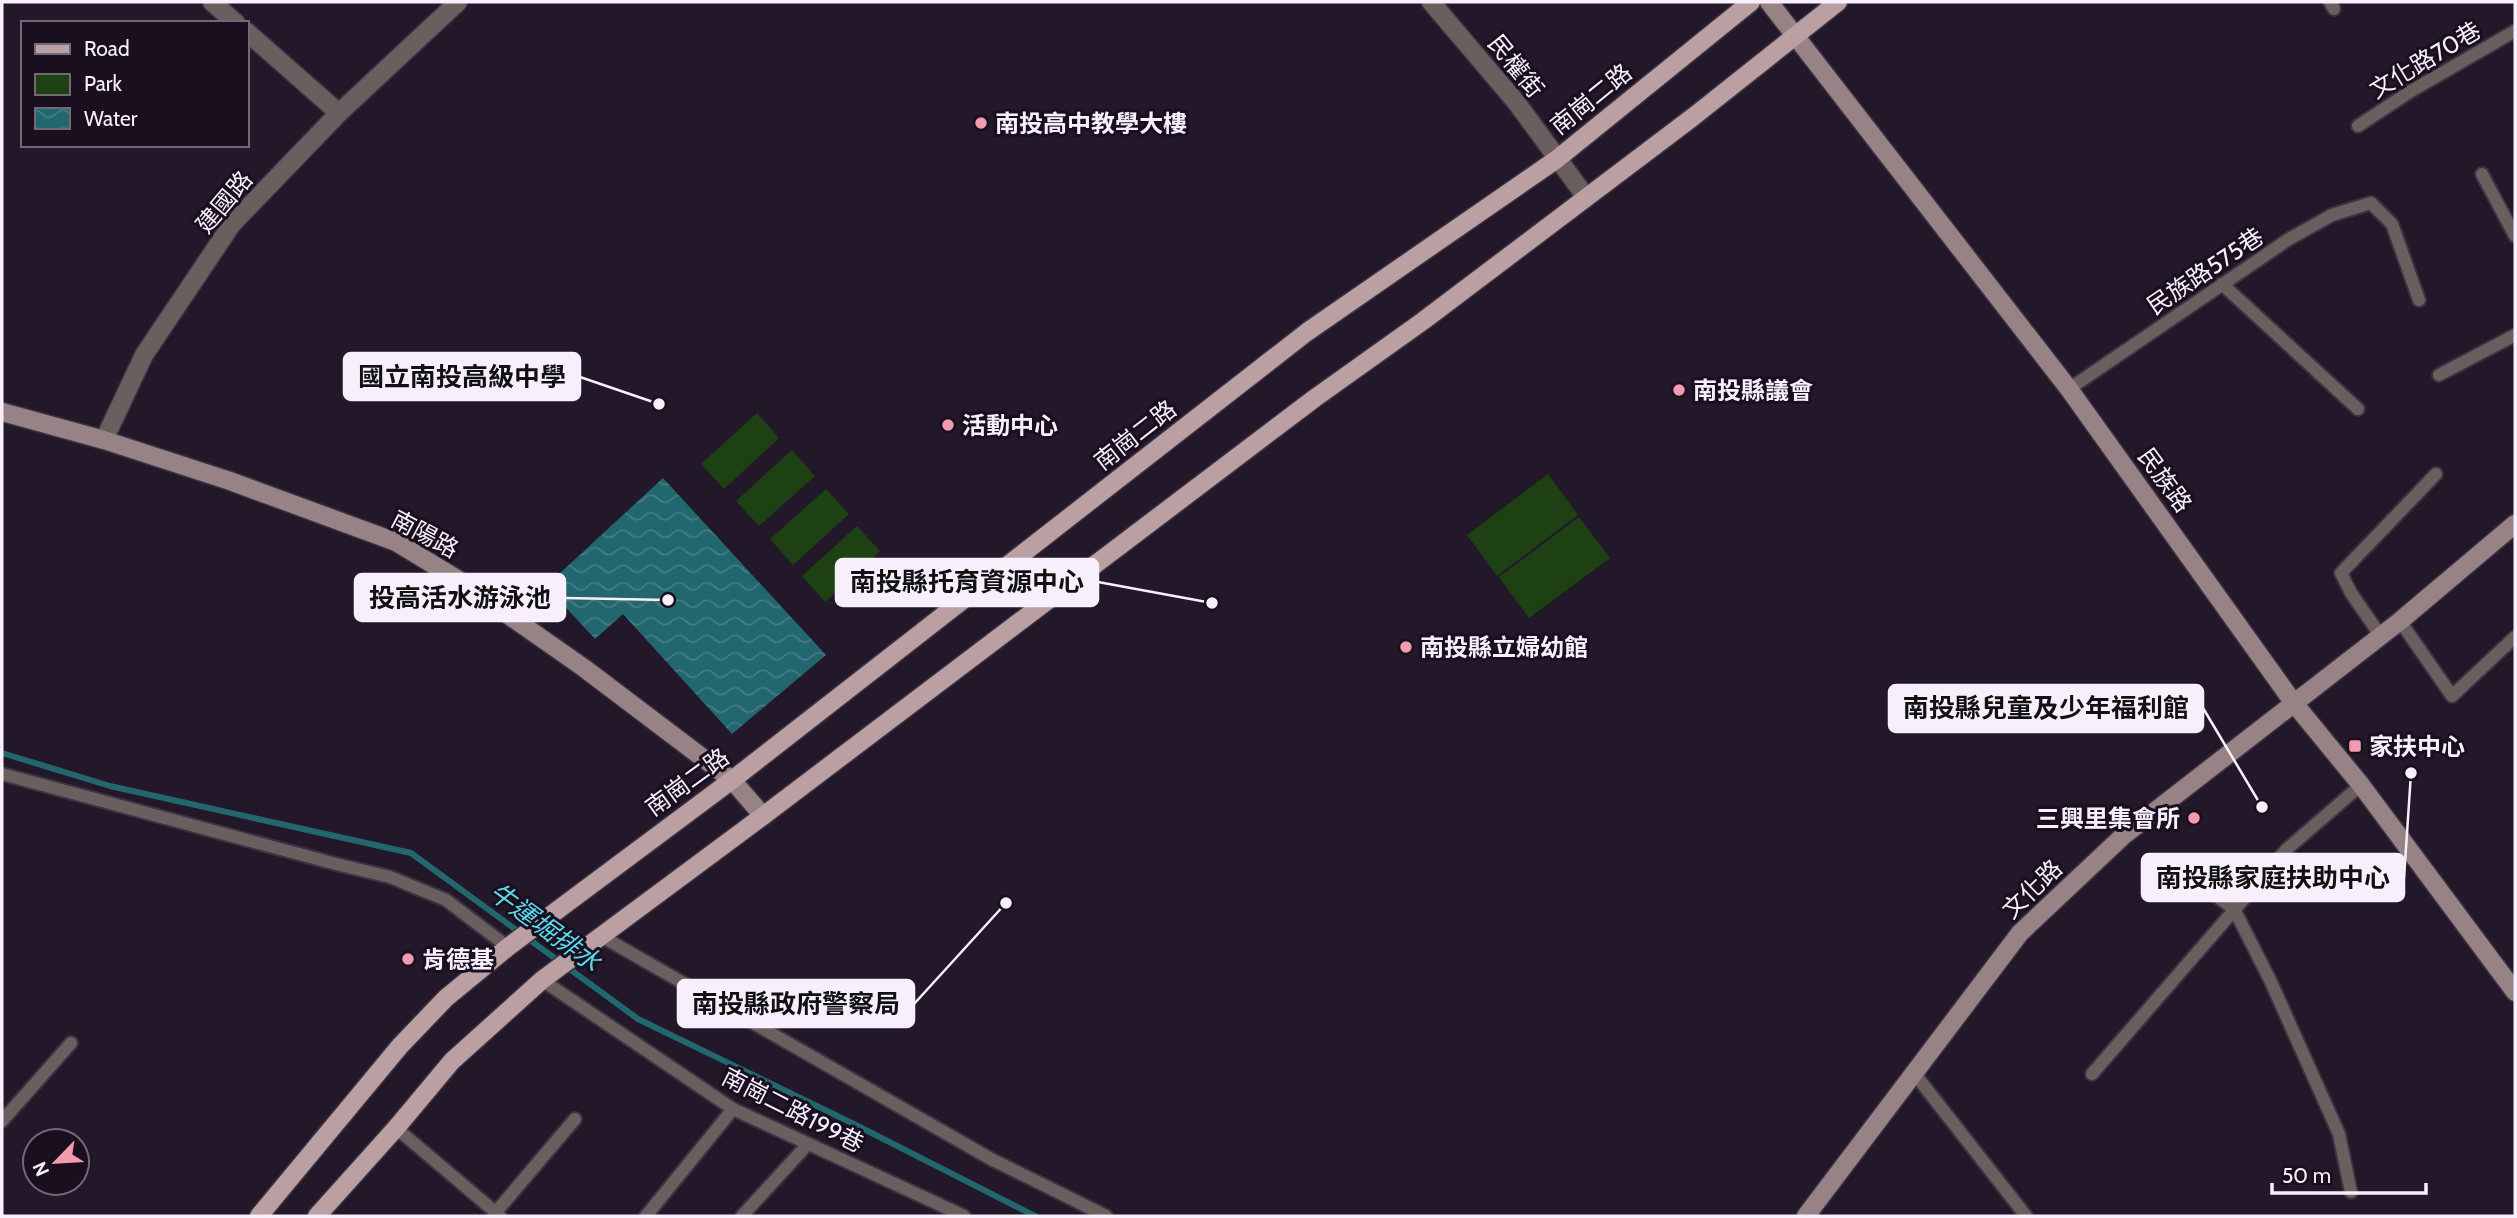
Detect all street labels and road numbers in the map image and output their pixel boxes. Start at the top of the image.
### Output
street label: 文化路70巷 [2364,15,2486,105]
street label: 民權街 [1482,29,1550,103]
street label: 南崗二路 [1545,58,1637,140]
street label: 建國路 [190,165,258,239]
street label: 民族路575巷 [2141,221,2269,321]
street label: 南崗二路 [1088,394,1182,476]
street label: 民族路 [2132,442,2198,518]
street label: 南陽路 [386,504,464,564]
street label: 南崗二路 [640,742,734,822]
street label: 文化路 [1996,854,2068,924]
street label: 南崗二路199巷 [717,1062,869,1158]

